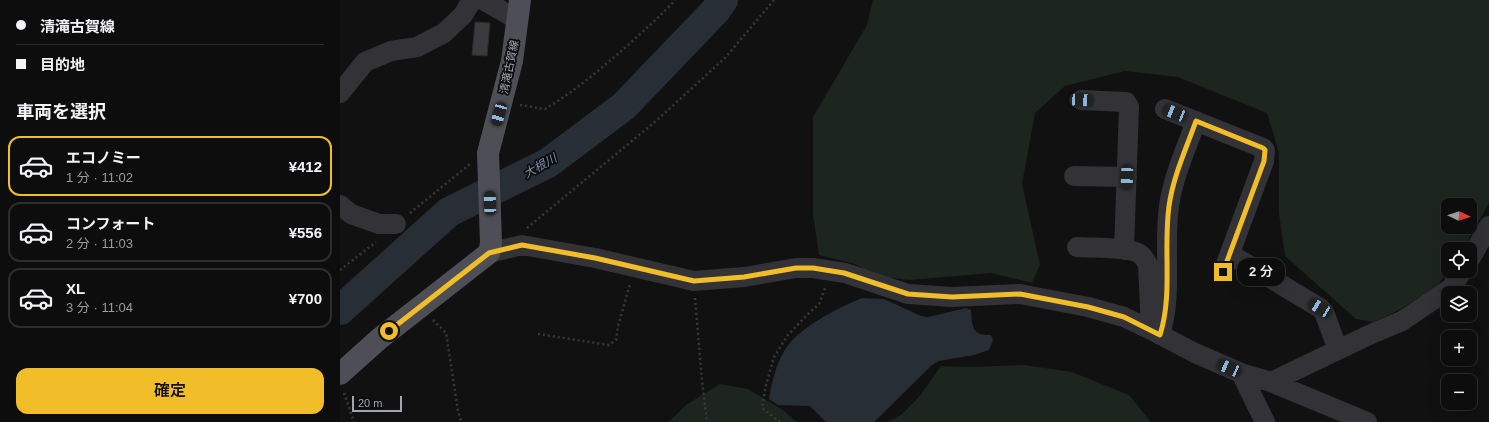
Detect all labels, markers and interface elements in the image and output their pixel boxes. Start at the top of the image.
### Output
text: 清滝古賀線 [40,18,115,35]
street label: 清滝古賀線 [497,39,521,95]
text: 目的地 [40,56,85,73]
car [1069,93,1093,107]
car [490,101,508,127]
text: 車両を選択 [16,102,106,122]
car [1162,103,1188,123]
icon: car [18,148,54,184]
text: エコノミー [66,149,141,166]
water label: 大根川 [521,150,561,181]
text: ¥412 [289,158,322,175]
car [1121,165,1133,189]
text: 1 分 · 11:02 [66,170,133,185]
car [484,191,496,215]
north arrow [1441,198,1477,234]
map controls [1441,198,1477,410]
icon: car [18,214,54,250]
text: コンフォート [66,215,156,232]
text: ¥556 [289,224,322,241]
text: 2 分 · 11:03 [66,236,133,251]
button: locate [1441,242,1477,278]
callout: 2 分 [1237,258,1285,286]
route end [1214,263,1232,281]
text: 2 分 [1249,264,1273,279]
icon: car [18,280,54,316]
text: XL [66,280,85,297]
button: layers [1441,286,1477,322]
text: ¥700 [289,290,322,307]
car [1307,297,1333,319]
text: 3 分 · 11:04 [66,300,133,315]
route start [380,322,398,340]
button: + [1441,330,1477,366]
car [1216,358,1242,378]
button: 確定 [16,368,324,414]
button: − [1441,374,1477,410]
scale bar [352,394,402,413]
text: 20 m [358,397,382,409]

